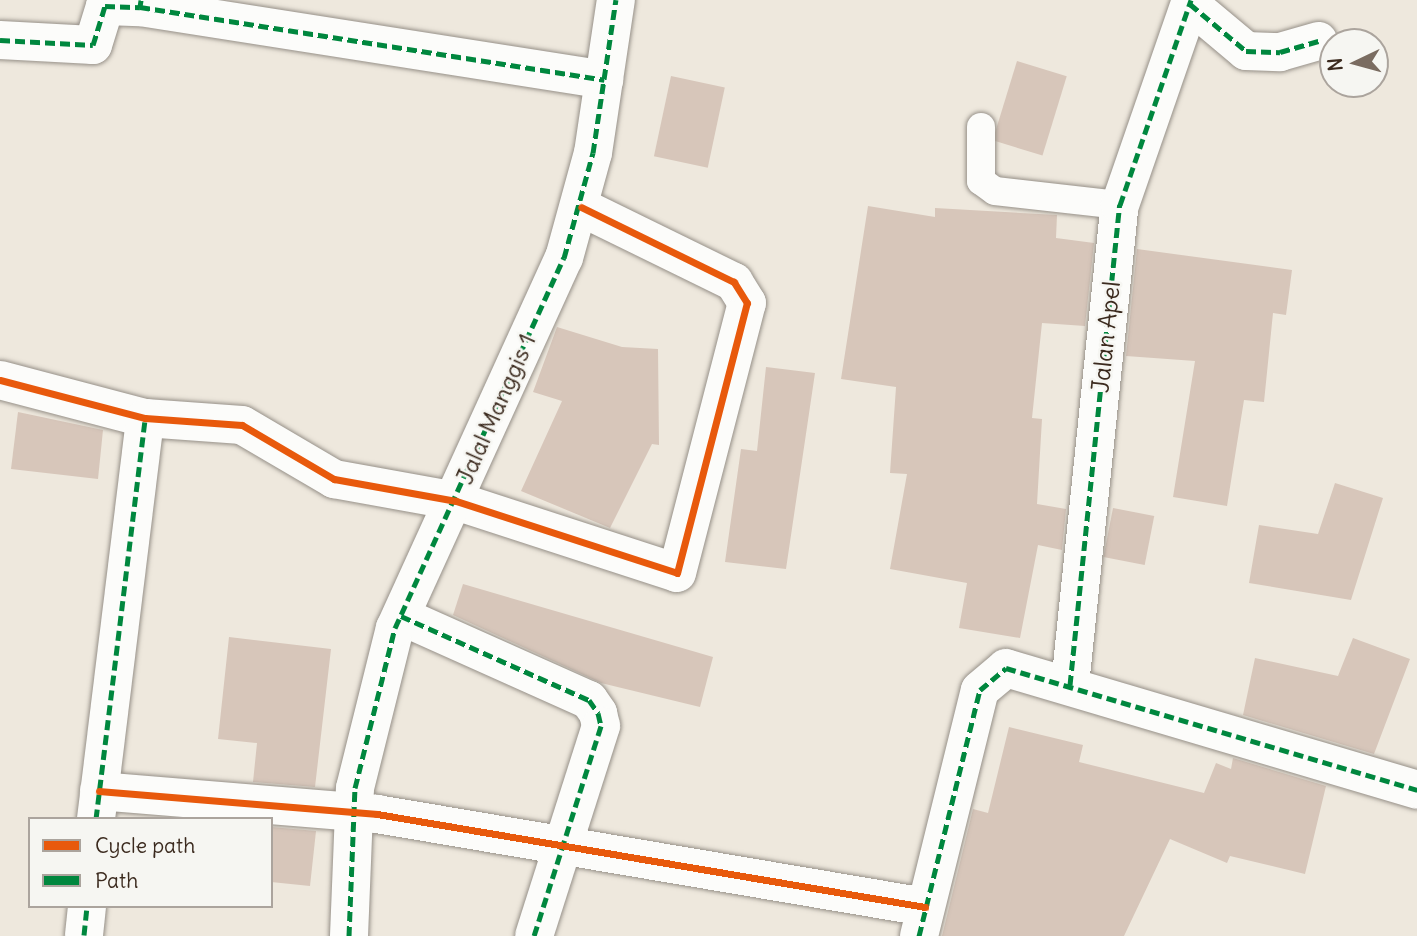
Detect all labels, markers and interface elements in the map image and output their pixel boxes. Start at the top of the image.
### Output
north arrow [1319,28,1389,98]
text: N [1323,57,1348,72]
street label: Jalan Apel [1086,280,1126,394]
street label: Jalal Manggis 1 [450,329,542,489]
legend [28,817,273,908]
text: Cycle path [95,832,195,859]
text: Path [95,867,138,894]

